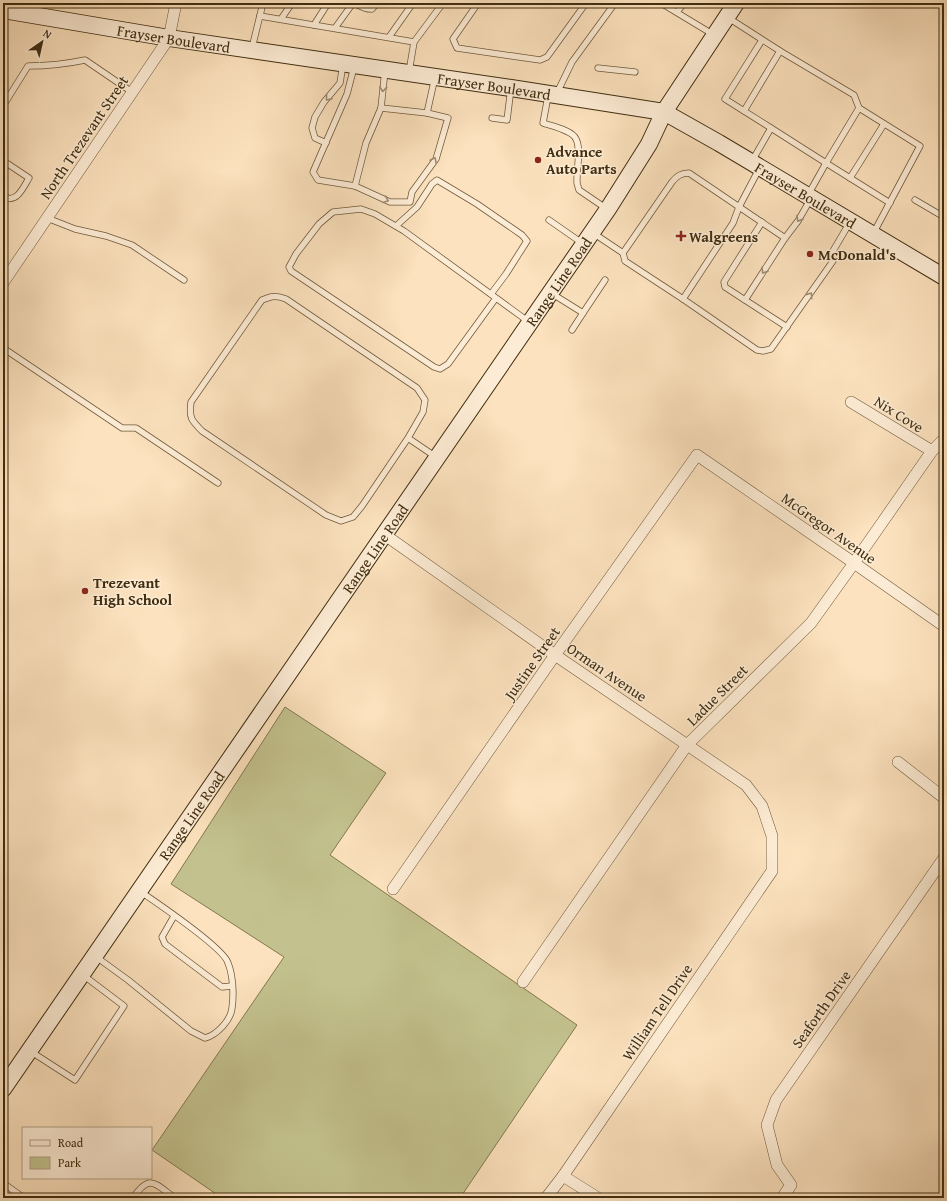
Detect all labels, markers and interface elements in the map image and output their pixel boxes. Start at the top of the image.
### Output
street label: Frayser Boulevard [115,19,232,57]
north arrow [22,22,62,62]
text: N [40,25,56,43]
street label: Frayser Boulevard [436,67,552,105]
street label: North Trezevant Street [35,70,134,203]
one-way arrow [379,86,388,92]
one-way arrow [325,93,332,101]
place label: Advance Auto Parts [546,141,617,179]
marker: Advance Auto Parts [533,155,543,165]
street label: Frayser Boulevard [751,156,860,233]
one-way arrow [430,157,437,164]
one-way arrow [383,195,390,204]
one-way arrow [797,215,804,222]
place label: Walgreens [689,226,758,247]
marker: Walgreens [676,231,686,241]
street label: Range Line Road [520,233,596,330]
place label: McDonald's [818,244,896,265]
marker: McDonald's [805,249,815,259]
one-way arrow [761,267,769,274]
one-way arrow [805,292,812,299]
street label: Nix Cove [870,391,928,437]
street label: McGregor Avenue [777,487,881,569]
street label: Range Line Road [337,500,413,597]
place label: Trezevant High School [93,572,173,610]
marker: Trezevant High School [80,586,90,596]
street label: Justine Street [498,622,565,705]
street label: Orman Avenue [563,637,651,707]
street label: Ladue Street [682,659,753,730]
street label: Range Line Road [153,767,229,864]
street label: William Tell Drive [617,959,697,1065]
street label: Seaforth Drive [786,966,856,1052]
legend [22,1127,152,1179]
text: Road [58,1134,84,1151]
text: Park [58,1154,82,1171]

